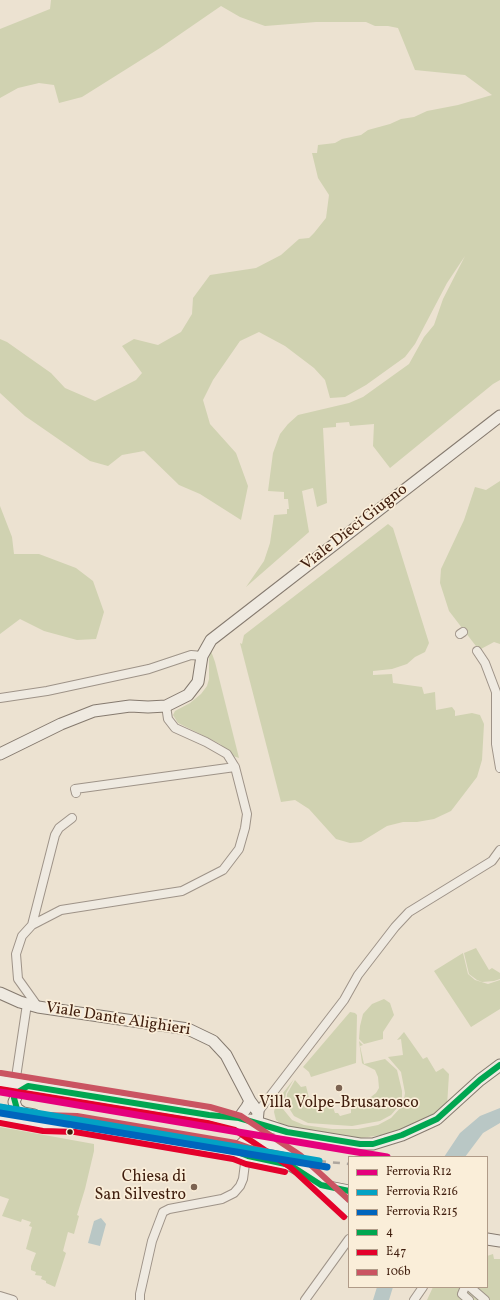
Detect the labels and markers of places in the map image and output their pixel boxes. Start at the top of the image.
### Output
marker: Villa Volpe-Brusarosco [334,1083,344,1093]
place label: Villa Volpe-Brusarosco [259,1094,419,1114]
unlabelled marker [65,1127,75,1137]
place label: Chiesa di San Silvestro [94,1168,186,1206]
marker: Chiesa di San Silvestro [189,1182,199,1192]

